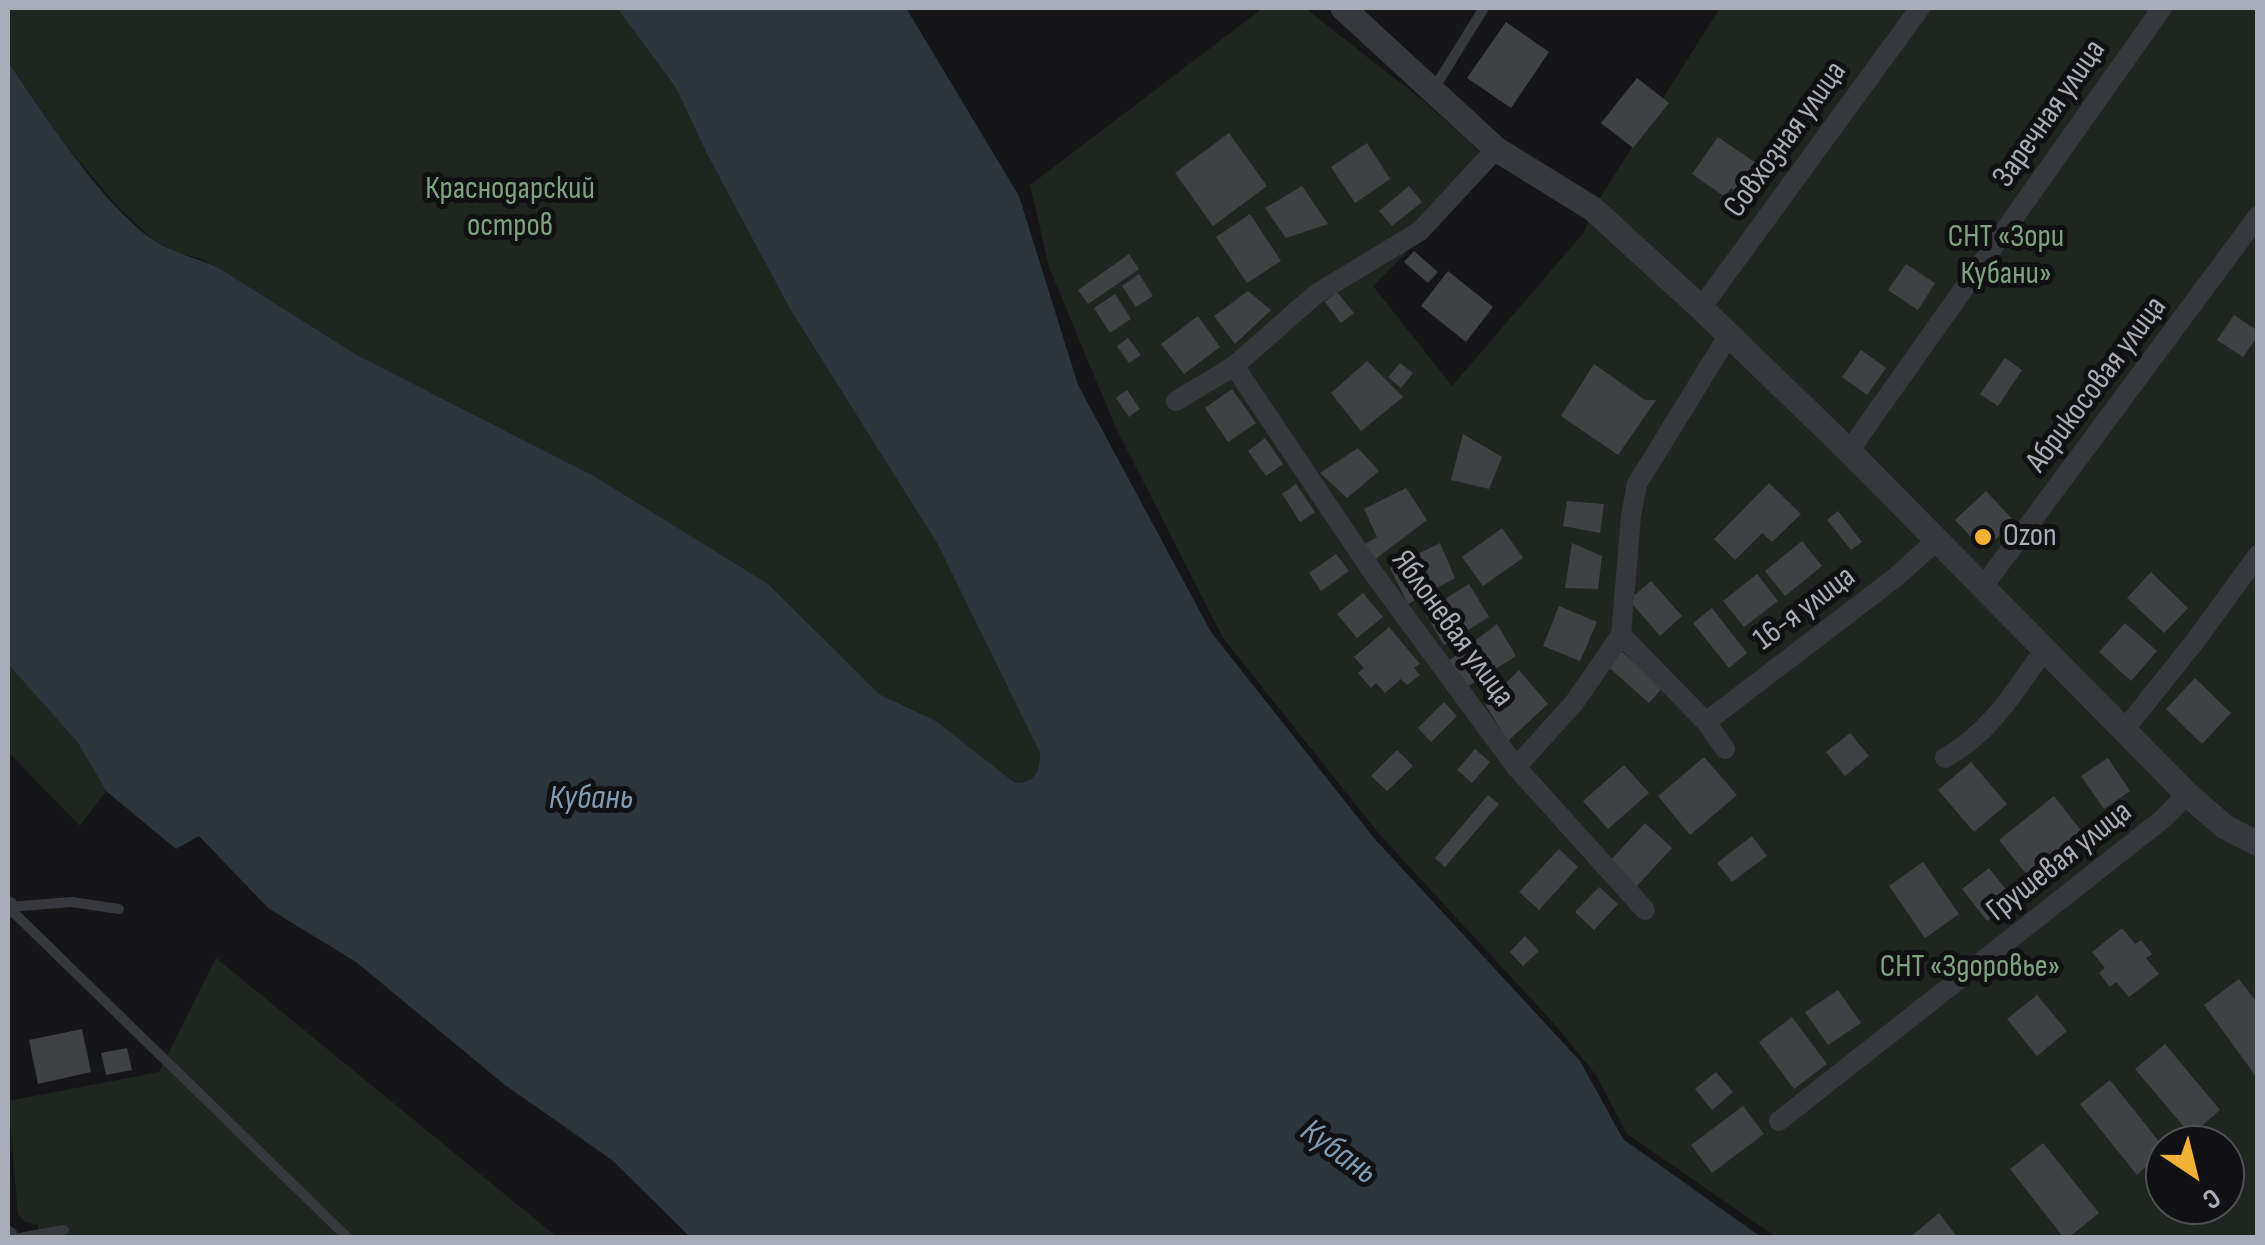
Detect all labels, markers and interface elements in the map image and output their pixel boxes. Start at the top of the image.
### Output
street label: Заречная улица [1985,33,2115,195]
street label: Совхозная улица [1716,54,1856,226]
park label: Краснодарский остров [425,171,595,246]
park label: СНТ «Зори Кубани» [1948,219,2064,294]
street label: Абрикосовая улица [2018,290,2176,480]
place label: Ozon [2003,518,2057,556]
marker: Ozon [1972,526,1994,548]
street label: Яблоневая улица [1382,543,1522,715]
street label: 16-я улица [1747,558,1863,660]
water label: Кубань [549,778,633,820]
street label: Грушевая улица [1980,793,2140,931]
park label: СНТ «Здоровье» [1880,949,2060,987]
water label: Кубань [1291,1111,1385,1195]
north arrow [2145,1125,2245,1225]
text: С [2196,1181,2227,1216]

